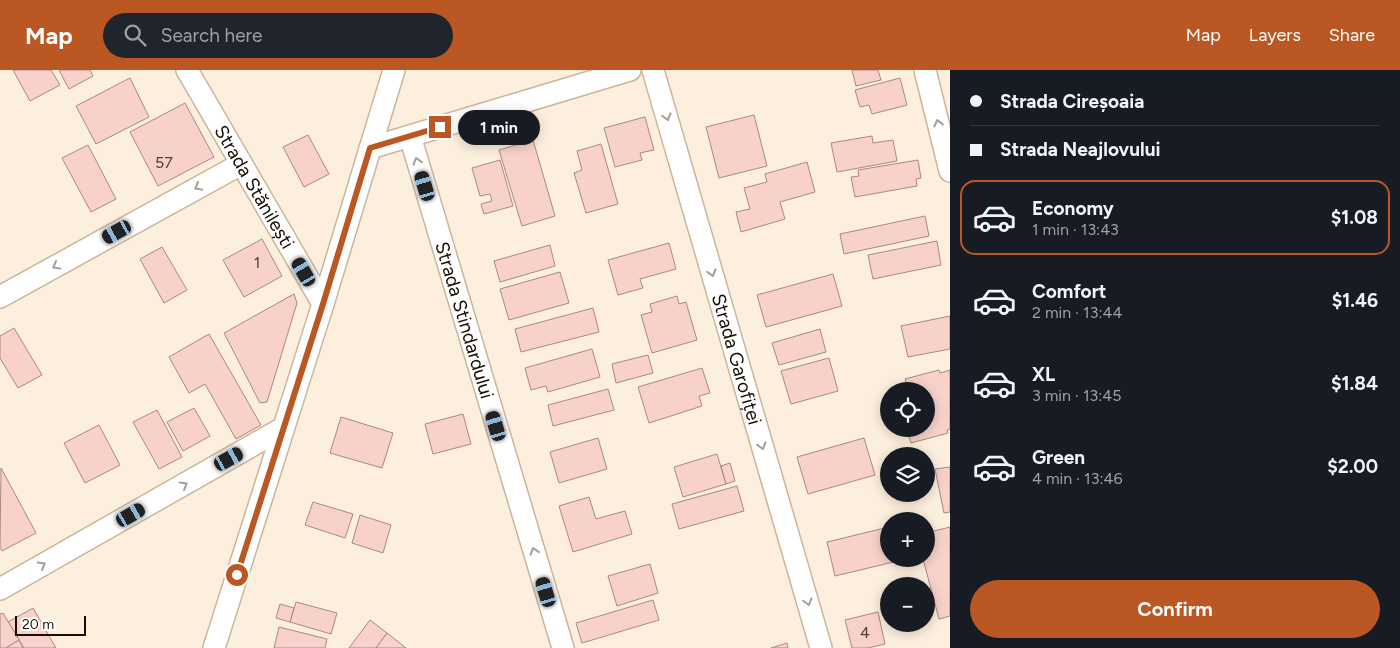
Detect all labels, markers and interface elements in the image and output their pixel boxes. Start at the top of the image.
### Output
search box [103,13,453,58]
text: Map [25,21,73,50]
icon: search [121,21,149,49]
text: Search here [161,24,262,47]
text: Map [1186,24,1221,46]
text: Layers [1249,24,1301,46]
text: Share [1329,24,1375,46]
text: Strada Cireșoaia [1000,90,1144,113]
callout: 1 min [458,110,540,144]
one-way arrow [662,112,672,120]
route end [429,116,451,138]
text: 1 min [480,118,518,137]
one-way arrow [933,119,944,128]
street label: Strada Stănilești [210,121,300,253]
text: Strada Neajlovului [1000,138,1160,161]
house number: 57 [155,153,173,172]
one-way arrow [413,157,423,165]
car [413,169,436,203]
one-way arrow [195,181,204,191]
icon: car [972,195,1017,240]
text: Economy [1032,197,1114,220]
text: $1.08 [1331,206,1378,229]
car [100,218,133,246]
text: 1 min · 13:43 [1032,220,1119,239]
street label: Strada Stindardului [431,239,499,401]
house number: 1 [254,253,260,272]
car [290,255,317,289]
one-way arrow [52,260,61,270]
one-way arrow [707,268,717,276]
icon: car [972,278,1017,323]
text: Comfort [1032,280,1107,303]
text: $1.46 [1332,289,1378,312]
street label: Strada Garofiței [707,291,767,427]
text: 2 min · 13:44 [1032,303,1122,322]
icon: car [972,361,1017,406]
text: XL [1032,363,1055,386]
text: $1.84 [1331,372,1378,395]
map controls [880,382,935,632]
button: locate [880,382,935,437]
text: 3 min · 13:45 [1032,386,1121,405]
car [484,409,507,443]
one-way arrow [757,441,767,449]
icon: car [972,444,1017,489]
car [212,445,245,473]
text: Green [1032,446,1085,469]
button: layers [880,447,935,502]
text: $2.00 [1327,455,1378,478]
text: 4 min · 13:46 [1032,469,1122,488]
one-way arrow [178,481,187,491]
car [114,501,147,529]
button: + [880,512,935,567]
one-way arrow [529,547,539,556]
one-way arrow [37,561,46,571]
route start [226,564,248,586]
car [534,575,557,609]
button: − [880,577,935,632]
button: Confirm [970,580,1380,638]
one-way arrow [802,597,812,605]
scale bar [15,613,86,636]
text: 20 m [22,616,54,633]
house number: 4 [860,623,870,642]

